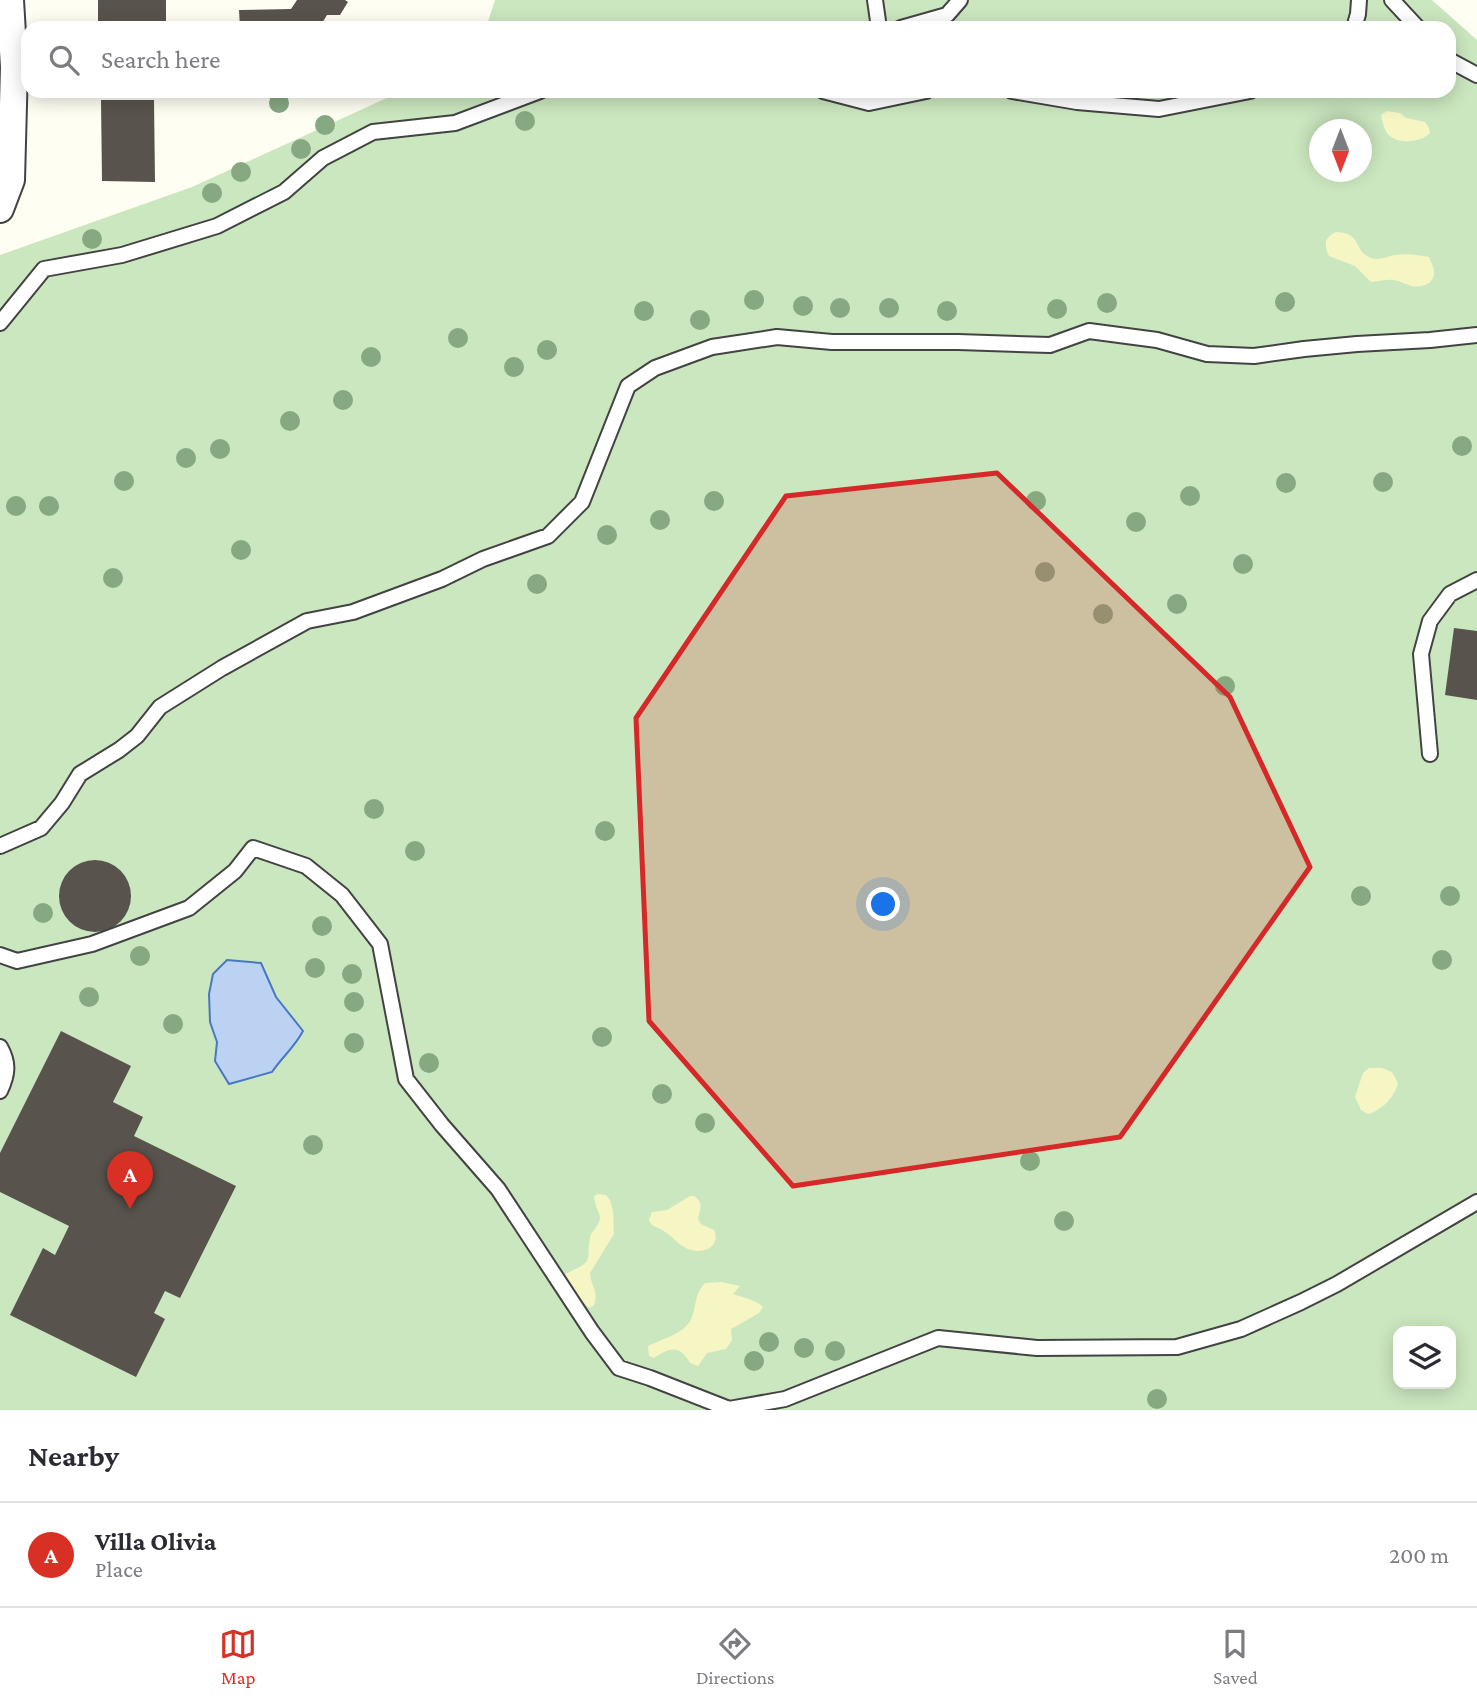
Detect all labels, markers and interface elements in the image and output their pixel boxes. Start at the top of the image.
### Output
search box [21,21,1456,98]
icon: search [45,41,83,79]
text: Search here [101,45,220,74]
north arrow [1309,119,1372,182]
your location [866,887,900,921]
pin: A [107,1151,153,1209]
map controls [1393,1326,1456,1389]
button: layers [1393,1326,1456,1389]
text: Nearby [28,1439,119,1472]
text: Villa Olivia [95,1527,216,1556]
text: A [44,1542,58,1568]
text: 200 m [1389,1542,1449,1568]
text: Place [95,1556,143,1582]
tab: Map [219,1625,257,1688]
tab: Directions [696,1625,775,1688]
tab: Saved [1213,1625,1258,1688]

